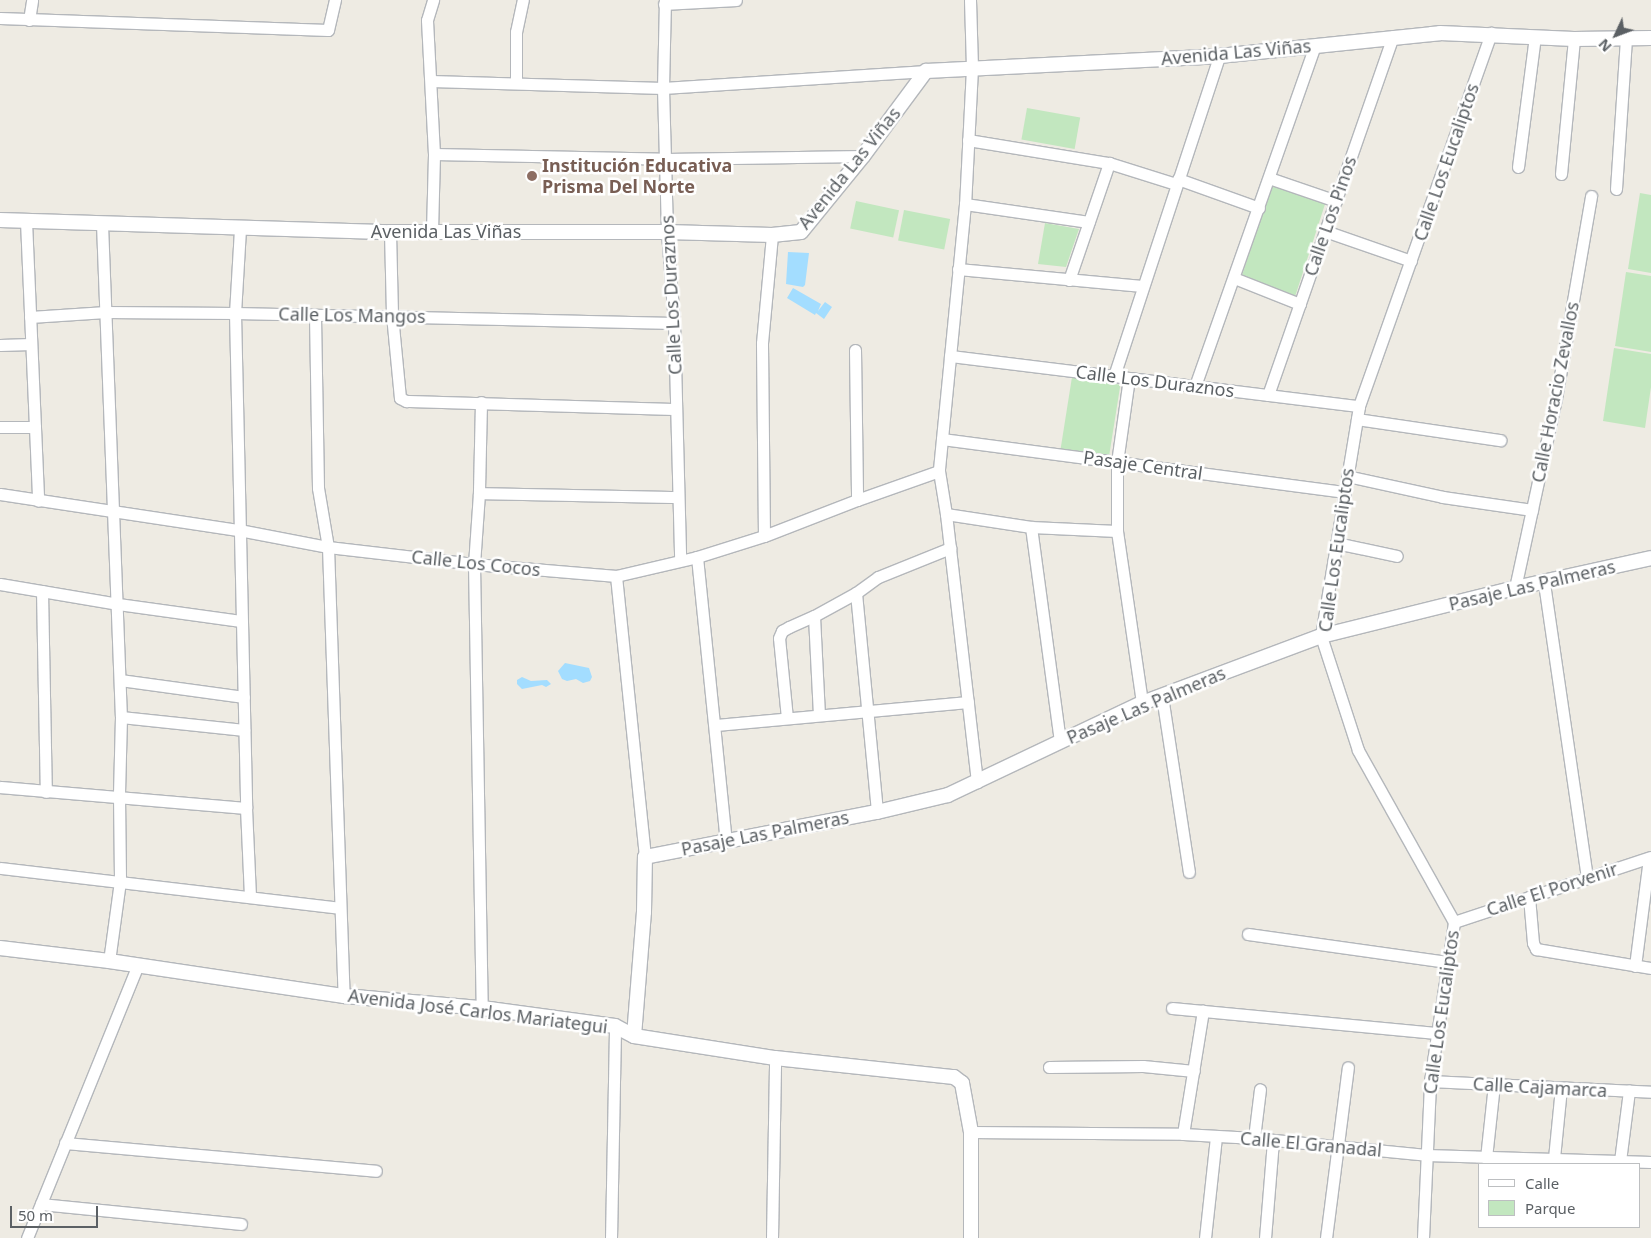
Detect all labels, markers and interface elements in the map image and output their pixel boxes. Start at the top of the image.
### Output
north arrow [1591,10,1641,60]
street label: Avenida Las Viñas [1160,35,1312,69]
text: N [1594,35,1616,56]
street label: Calle Los Eucaliptos [1409,80,1483,244]
street label: Avenida Las Viñas [793,103,905,233]
street label: Calle Los Pinos [1299,153,1361,279]
place label: Institución Educativa Prisma Del Norte [542,155,732,198]
marker: Institución Educativa Prisma Del Norte [526,170,538,182]
street label: Calle Los Duraznos [656,215,686,375]
street label: Avenida Las Viñas [371,220,521,242]
street label: Calle Horacio Zevallos [1527,300,1583,484]
street label: Calle Los Mangos [278,303,426,327]
street label: Calle Los Duraznos [1074,361,1236,401]
street label: Pasaje Central [1082,446,1204,484]
street label: Calle Los Eucaliptos [1314,467,1358,633]
street label: Calle Los Cocos [410,545,542,581]
street label: Pasaje Las Palmeras [1447,555,1617,615]
street label: Pasaje Las Palmeras [1063,662,1229,748]
street label: Pasaje Las Palmeras [679,806,851,860]
street label: Calle El Porvenir [1484,858,1620,920]
street label: Calle Los Eucaliptos [1419,929,1463,1095]
street label: Avenida José Carlos Mariategui [347,984,609,1038]
street label: Calle Cajamarca [1472,1073,1608,1101]
street label: Calle El Granadal [1239,1127,1383,1161]
legend [1478,1163,1641,1228]
text: Calle [1525,1173,1559,1193]
scale bar [12,1196,100,1228]
text: Parque [1525,1198,1575,1218]
text: 50 m [18,1205,53,1225]

